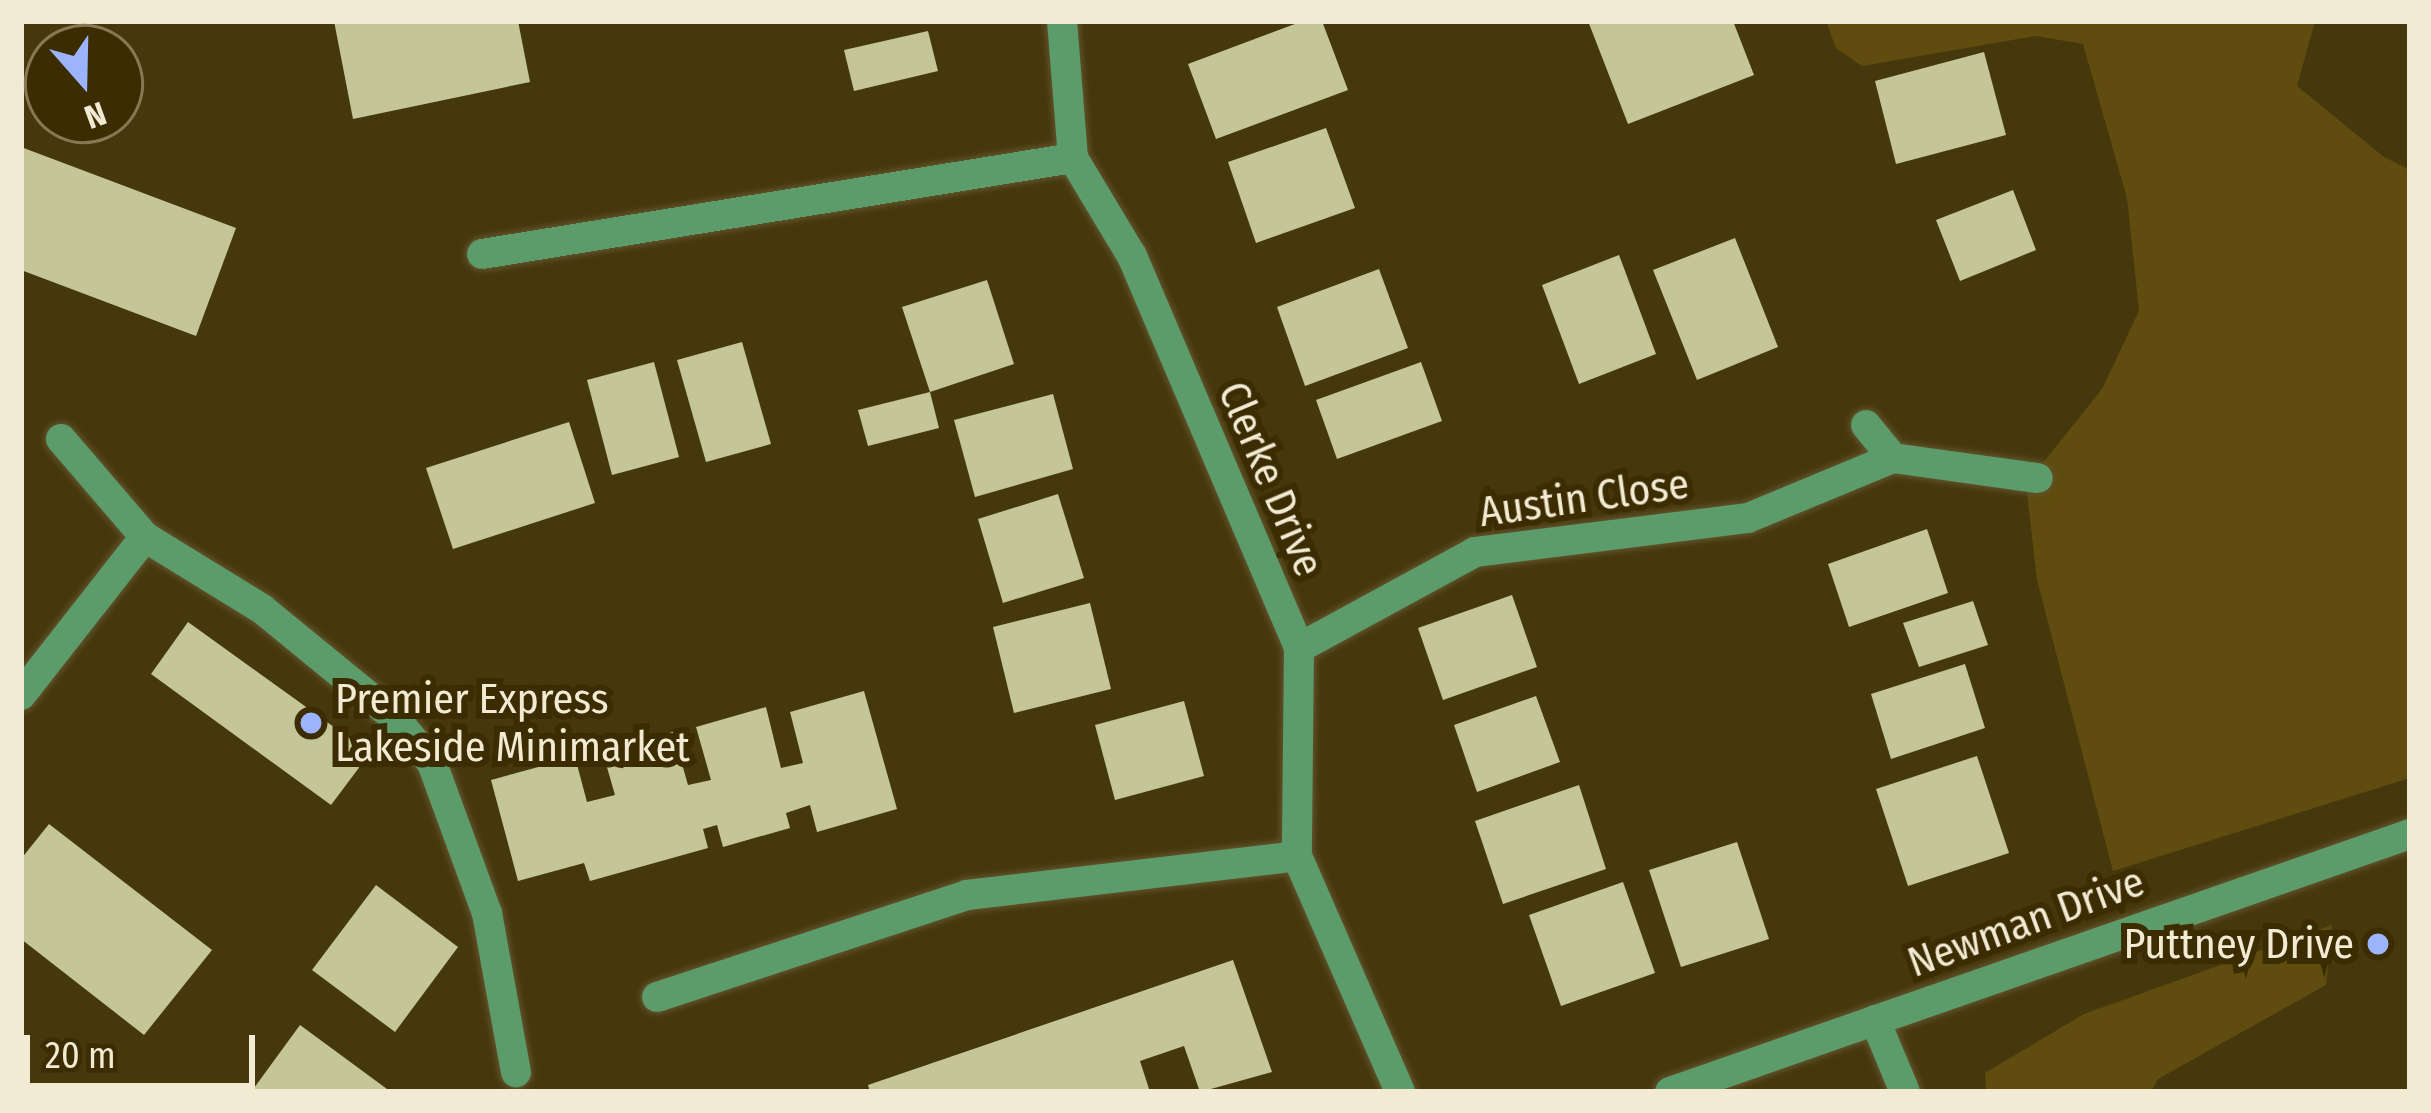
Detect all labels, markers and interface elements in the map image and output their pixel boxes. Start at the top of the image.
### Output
north arrow [24,24,144,144]
text: N [79,93,111,137]
street label: Clerke Drive [1208,374,1334,584]
street label: Austin Close [1476,458,1692,538]
place label: Premier Express Lakeside Minimarket [335,674,690,772]
marker: Premier Express Lakeside Minimarket [298,710,324,736]
street label: Newman Drive [1901,856,2151,988]
place label: Puttney Drive [2123,919,2354,969]
marker: Puttney Drive [2365,931,2391,957]
scale bar [30,1011,261,1085]
text: 20 m [45,1034,116,1078]

